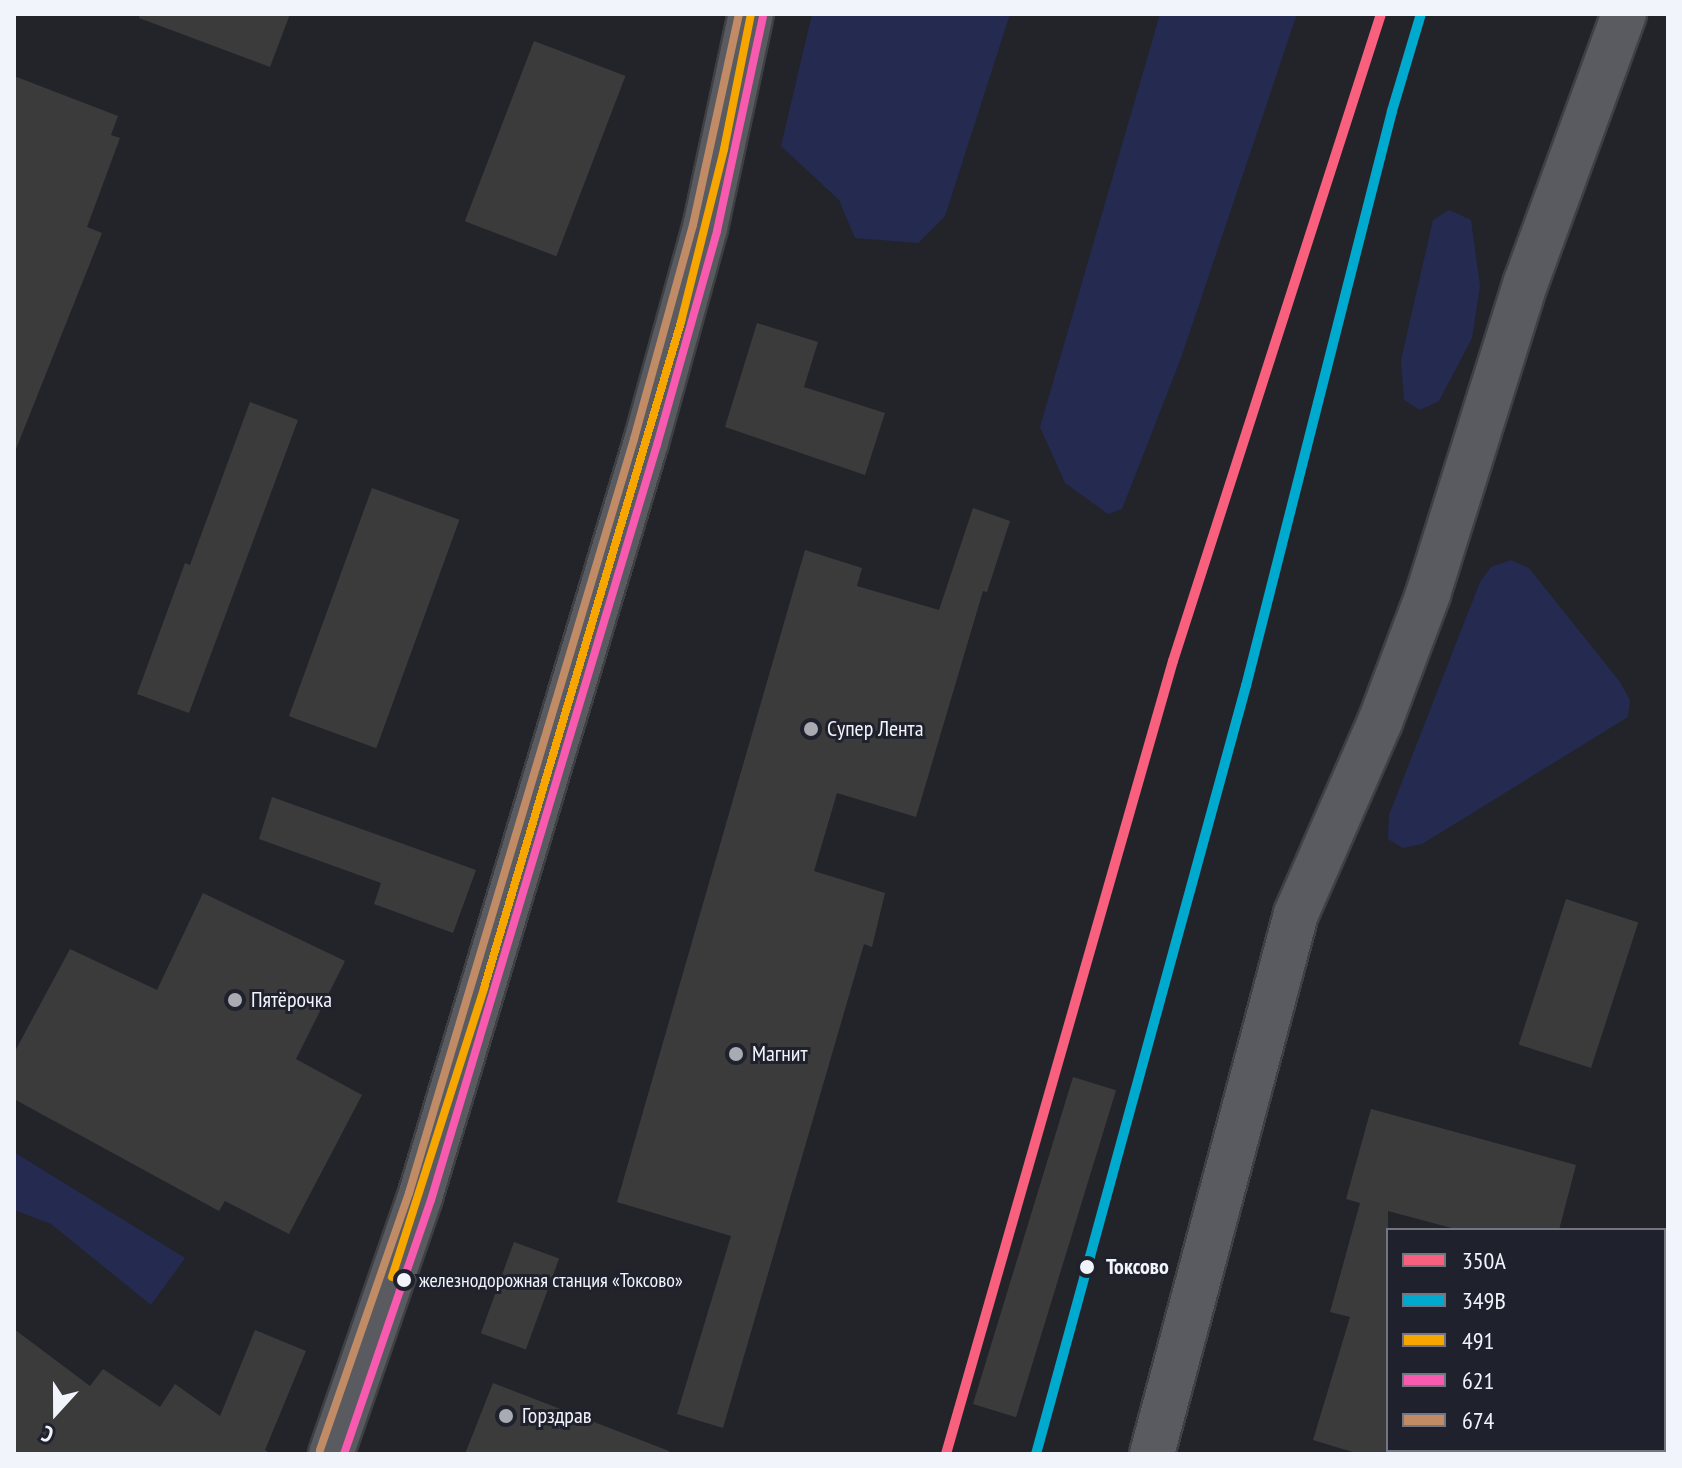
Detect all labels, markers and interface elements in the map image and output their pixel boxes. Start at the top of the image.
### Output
place label: Супер Лента [827,716,923,742]
marker: Супер Лента [802,720,820,738]
place label: Пятёрочка [251,987,332,1013]
marker: Пятёрочка [226,991,244,1009]
place label: Магнит [752,1041,808,1067]
marker: Магнит [727,1045,745,1063]
legend [1386,1228,1666,1452]
text: 350А [1462,1245,1506,1276]
place label: Токсово [1106,1254,1169,1280]
marker: Токсово [1075,1255,1099,1279]
place label: железнодорожная станция «Токсово» [419,1268,683,1292]
marker: железнодорожная станция «Токсово» [396,1272,412,1288]
text: 349В [1462,1285,1506,1316]
text: 491 [1462,1325,1494,1356]
text: 621 [1462,1365,1494,1396]
north arrow [16,1372,96,1452]
place label: Горздрав [522,1403,592,1429]
text: 674 [1462,1405,1494,1436]
marker: Горздрав [497,1407,515,1425]
text: С [38,1420,57,1449]

